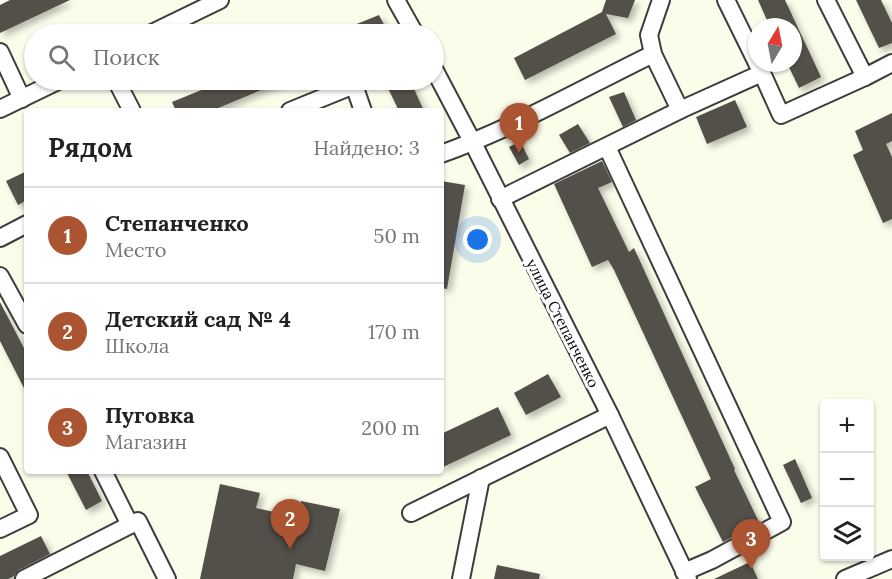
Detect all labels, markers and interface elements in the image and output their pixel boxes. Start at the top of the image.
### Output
north arrow [748,18,802,72]
search box [24,24,444,90]
icon: search [45,41,78,74]
text: Поиск [93,43,159,71]
pin: 1 [500,104,538,153]
text: Рядом [48,131,133,164]
text: Найдено: 3 [314,135,420,160]
text: Степанченко [105,209,249,237]
text: 1 [63,223,72,248]
text: 50 m [374,223,420,248]
your location [463,225,492,254]
text: Место [105,237,166,262]
street label: улица Степанченко [522,255,604,391]
text: Детский сад № 4 [105,305,291,333]
text: 2 [62,319,73,344]
text: 170 m [368,319,420,344]
text: Школа [105,333,169,358]
map controls [820,399,874,561]
button: + [820,399,874,453]
text: Пуговка [105,401,194,429]
text: 3 [62,415,73,440]
text: 200 m [361,415,420,440]
text: Магазин [105,429,187,454]
button: − [820,453,874,507]
pin: 2 [270,500,310,549]
button: layers [820,507,874,561]
pin: 3 [732,520,771,569]

